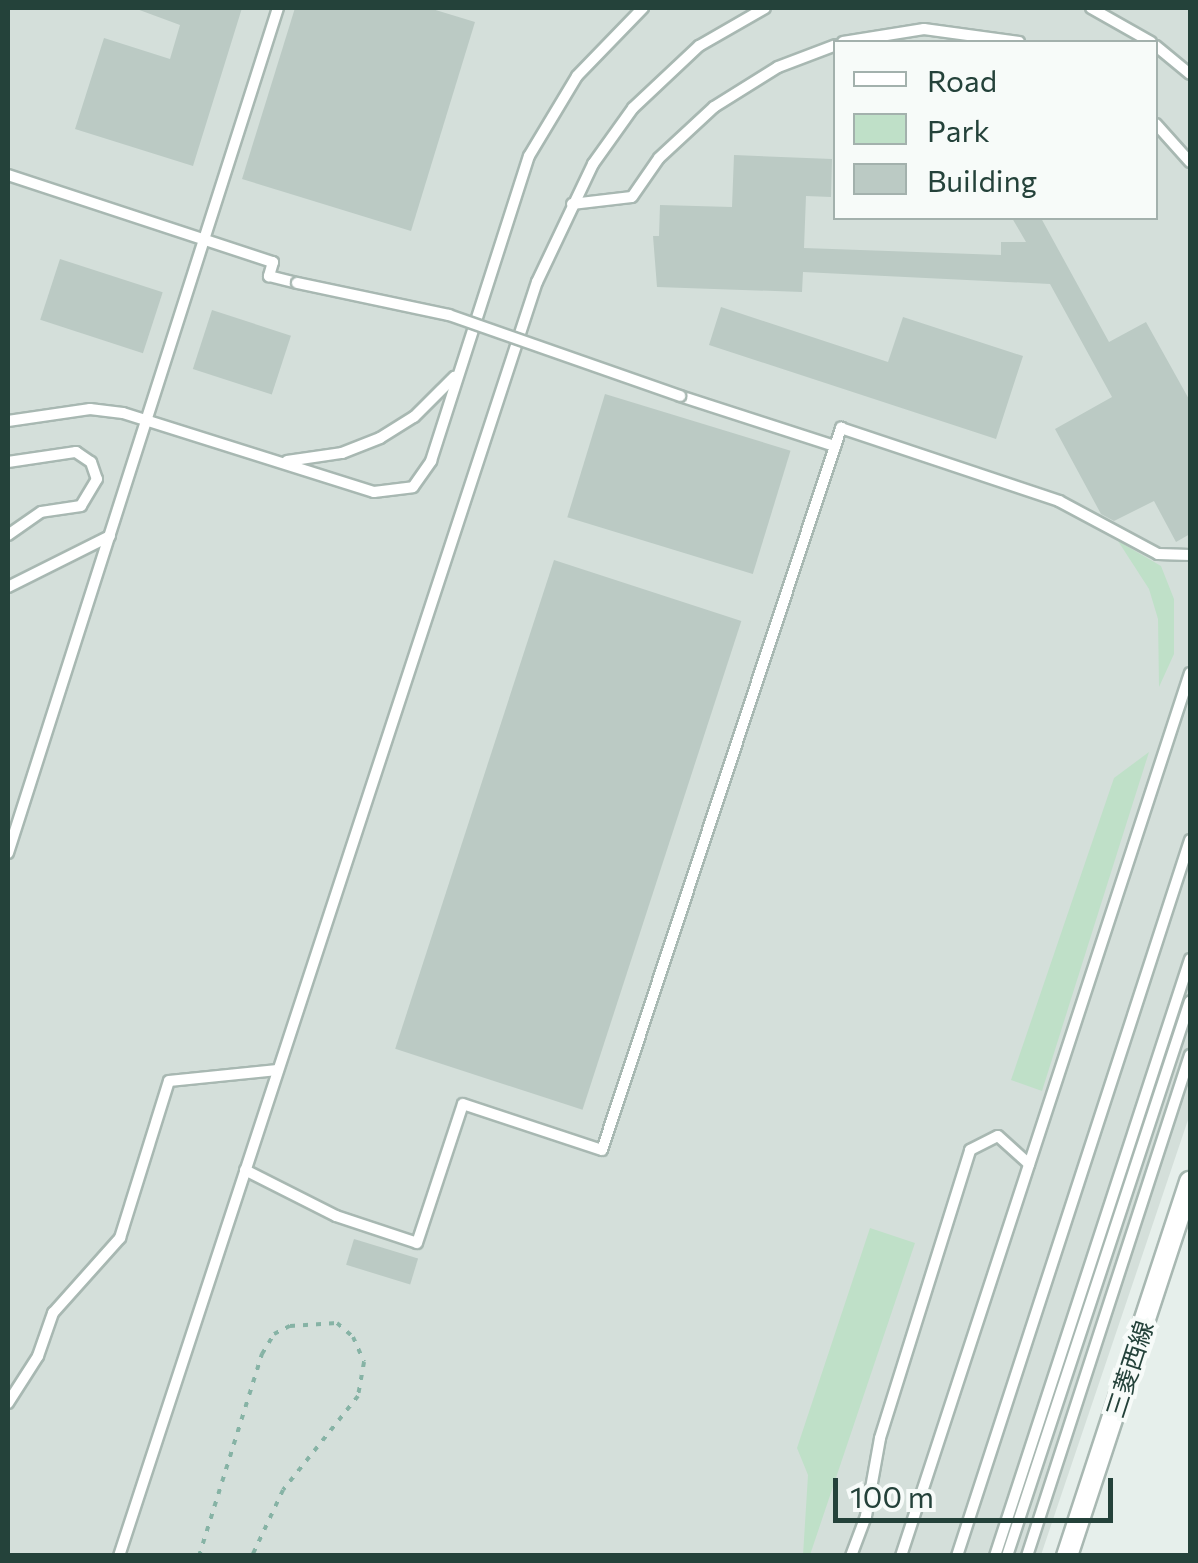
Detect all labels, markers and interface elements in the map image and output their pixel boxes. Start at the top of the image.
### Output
legend [833,40,1158,220]
text: Road [927,61,997,98]
text: Park [927,111,990,148]
text: Building [927,161,1037,198]
street label: 三菱西線 [1099,1317,1159,1421]
scale bar [838,1458,1118,1520]
text: 100 m [850,1477,934,1514]

